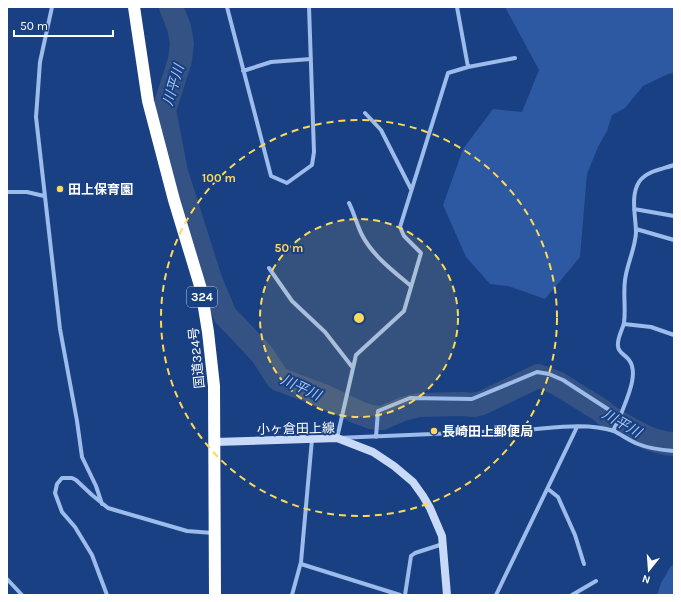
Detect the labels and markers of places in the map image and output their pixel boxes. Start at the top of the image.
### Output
place label: 田上保育園 [68,182,133,197]
marker: 田上保育園 [55,184,65,194]
centre of rings [352,311,366,325]
place label: 長崎田上郵便局 [442,424,533,439]
marker: 長崎田上郵便局 [429,426,439,436]

